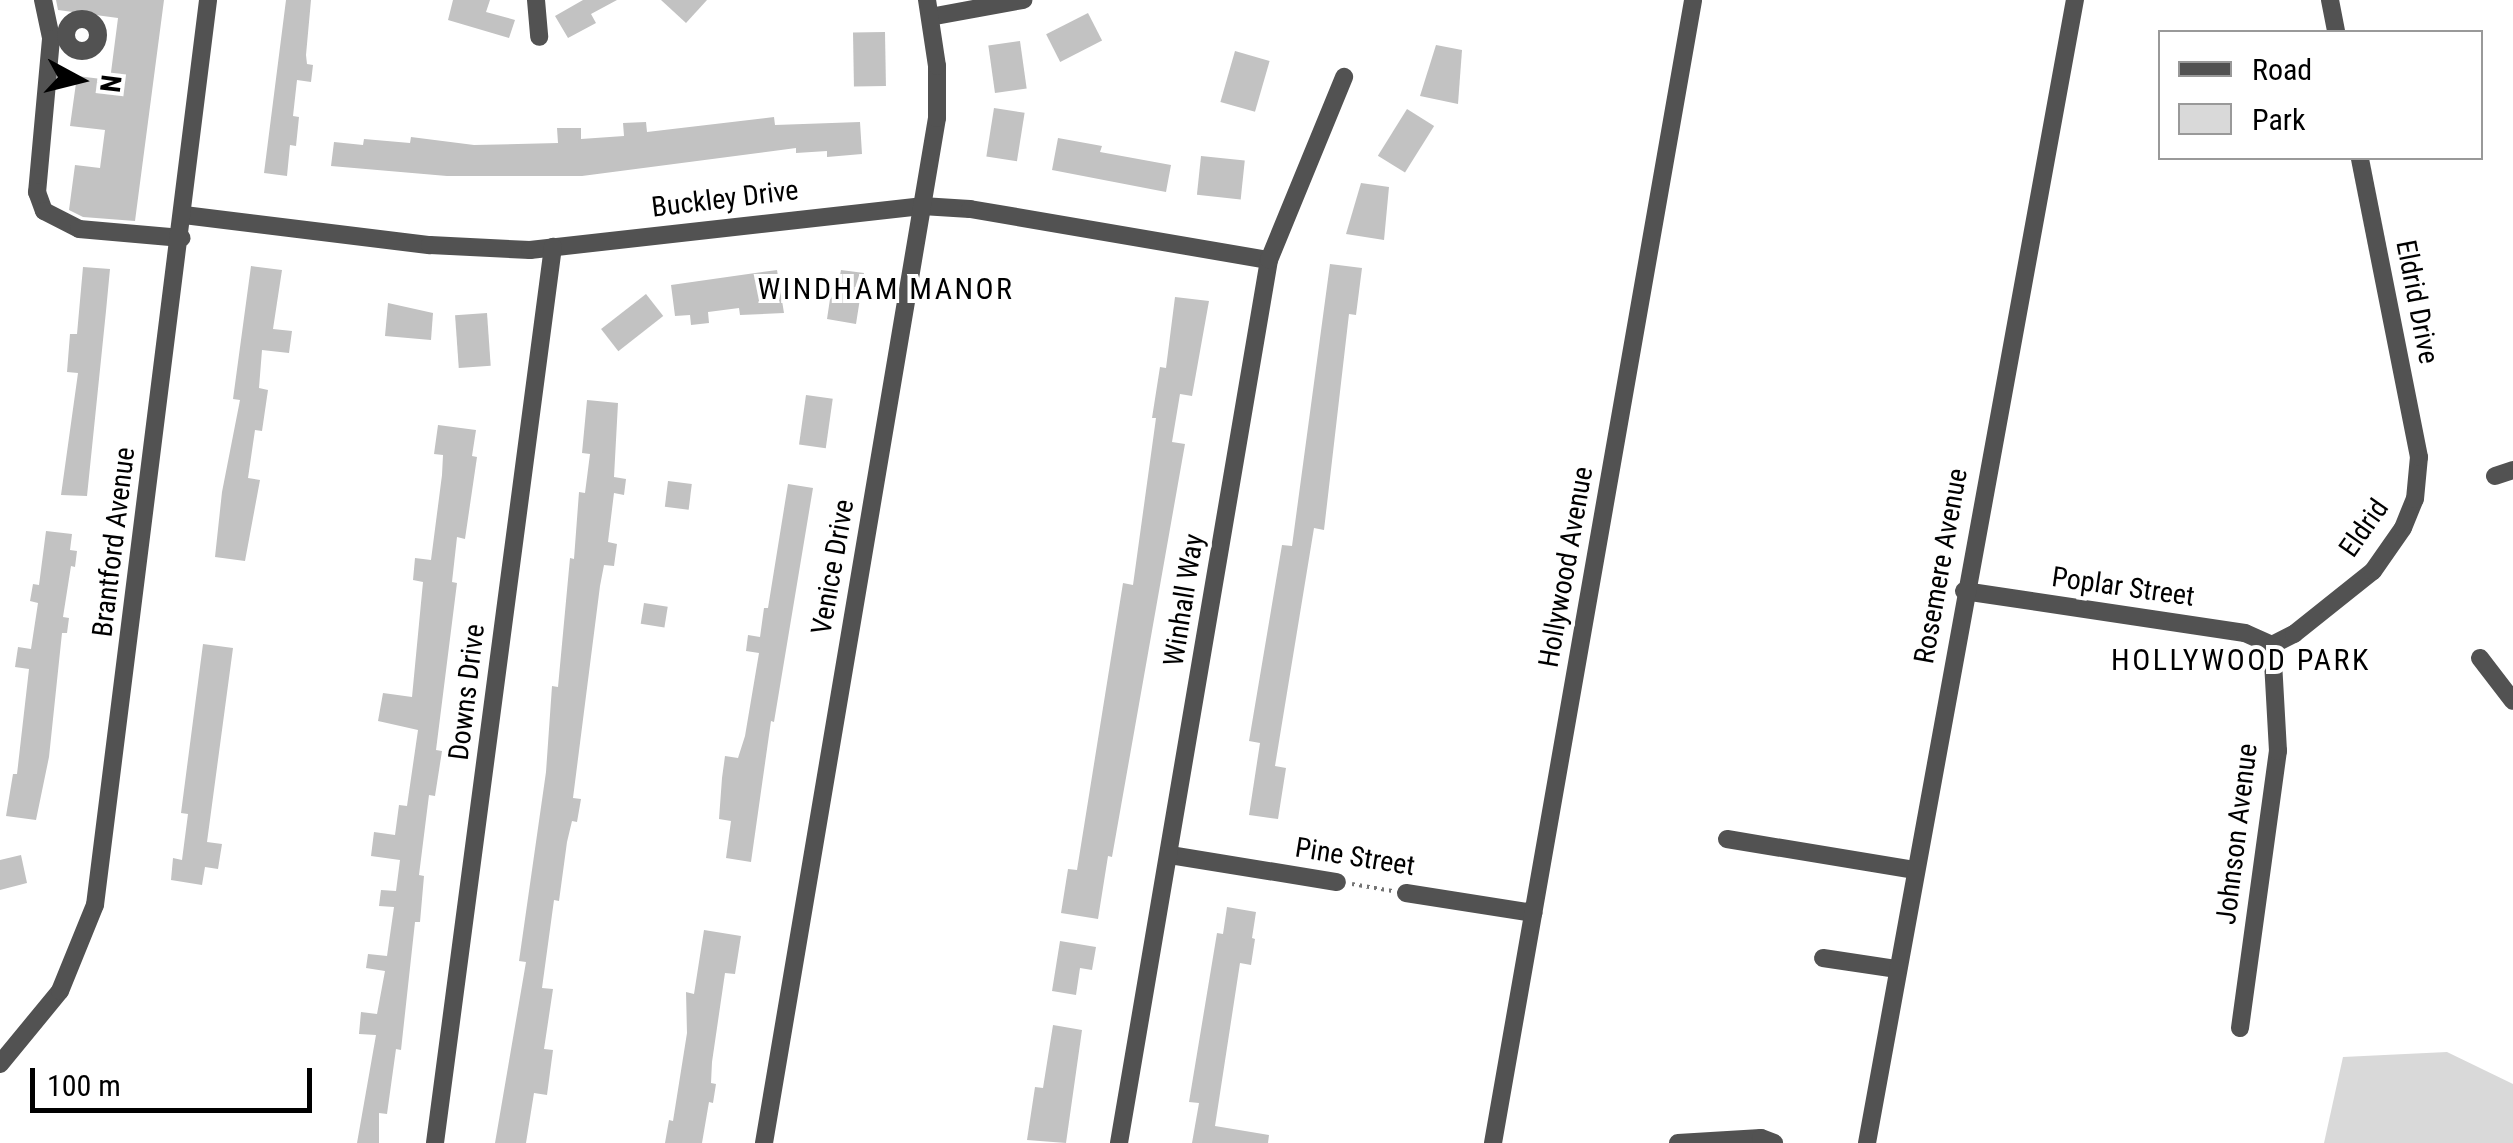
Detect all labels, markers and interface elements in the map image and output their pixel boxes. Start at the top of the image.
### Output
north arrow [30,30,130,130]
legend [2158,30,2483,160]
text: Road [2252,52,2312,87]
text: N [93,73,128,94]
text: Park [2252,102,2306,137]
street label: Buckley Drive [650,173,800,225]
street label: Eldrid Drive [2389,237,2445,367]
district label: WINDHAM MANOR [757,271,1015,307]
street label: Brantford Avenue [86,445,142,639]
street label: Hollywood Avenue [1532,464,1600,670]
street label: Rosemere Avenue [1907,466,1975,666]
street label: Eldrid [2332,493,2396,563]
street label: Venice Drive [805,497,861,637]
street label: Winhall Way [1157,532,1211,668]
street label: Poplar Street [2050,560,2196,614]
street label: Downs Drive [442,622,492,762]
district label: HOLLYWOOD PARK [2111,642,2371,678]
street label: Johnson Avenue [2209,742,2265,926]
street label: Pine Street [1293,831,1417,883]
scale bar [35,1048,318,1110]
text: 100 m [47,1068,121,1103]

